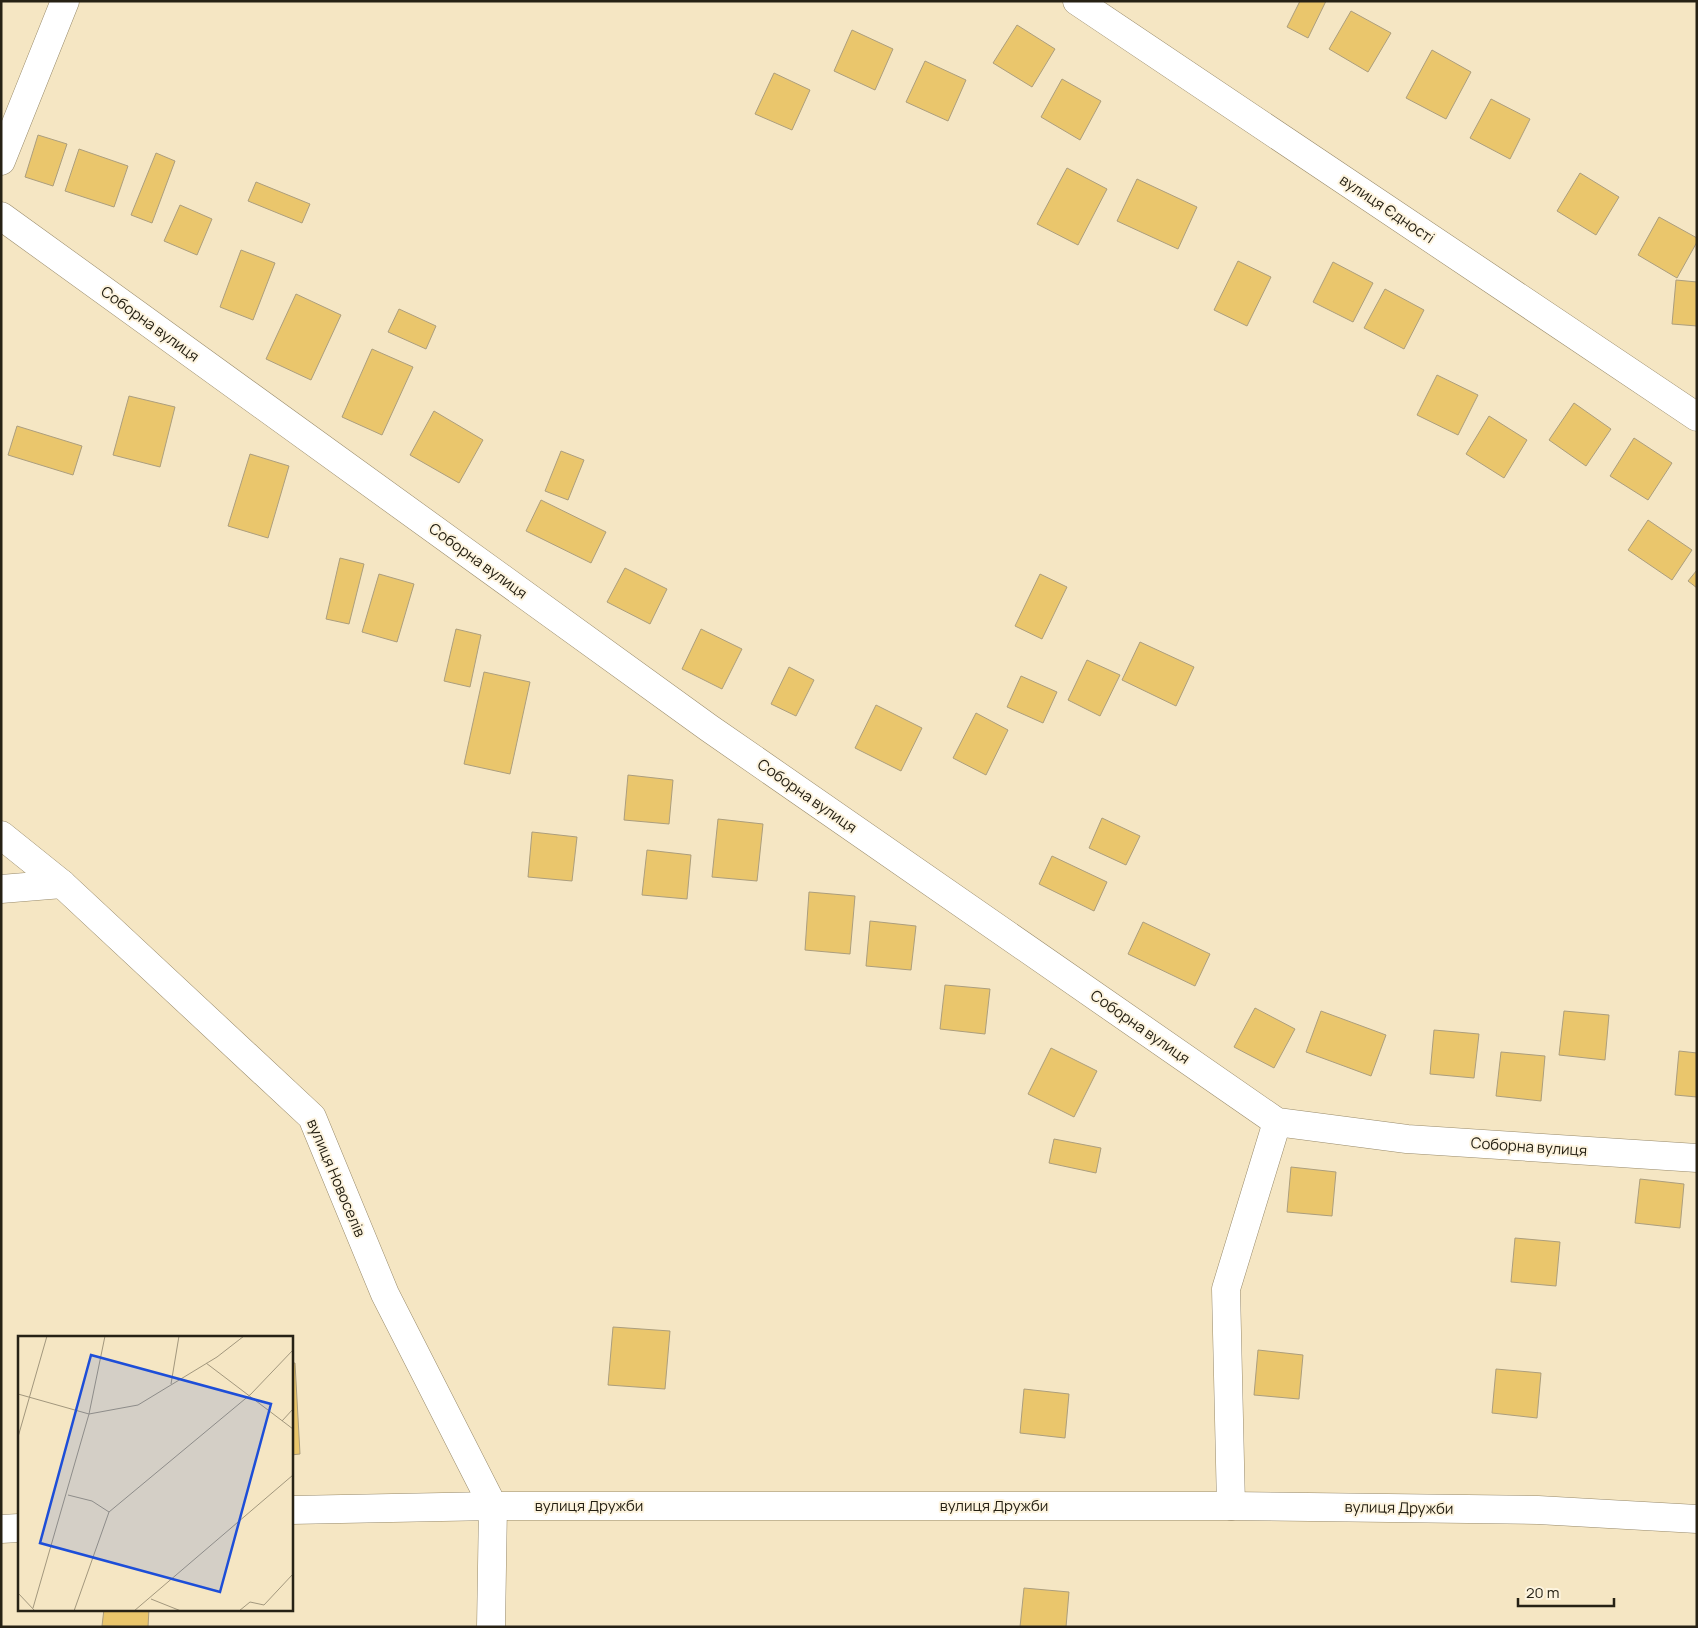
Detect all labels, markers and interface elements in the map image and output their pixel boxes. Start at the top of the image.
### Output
street label: вулиця Єдності [1336,169,1439,248]
street label: Соборна вулиця [97,281,204,366]
street label: Соборна вулиця [425,518,532,603]
street label: Соборна вулиця [753,754,861,838]
street label: Соборна вулиця [1086,985,1194,1069]
street label: вулиця Новоселів [302,1115,371,1240]
street label: Соборна вулиця [1470,1132,1588,1161]
inset map [18,1336,292,1610]
street label: вулиця Дружби [535,1495,643,1516]
street label: вулиця Дружби [940,1495,1048,1516]
street label: вулиця Дружби [1344,1496,1454,1519]
scale bar [1518,1576,1614,1608]
text: 20 m [1526,1582,1559,1603]

